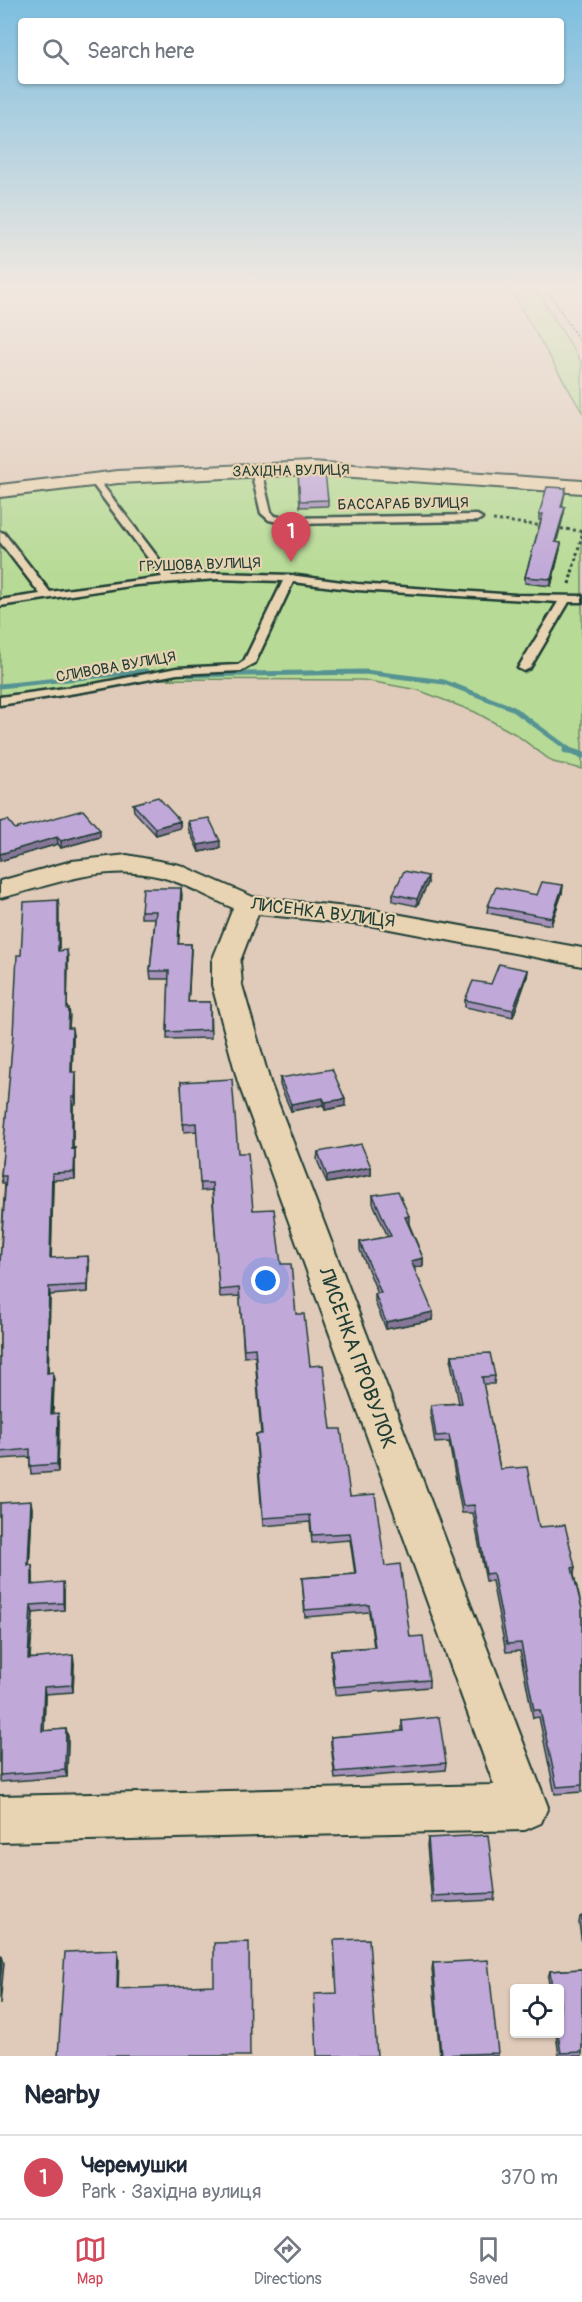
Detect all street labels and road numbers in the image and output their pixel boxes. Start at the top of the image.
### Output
street label: ЗАХІДНА ВУЛИЦЯ [232,460,350,482]
street label: БАССАРАБ ВУЛИЦЯ [337,493,469,515]
street label: ГРУШОВА ВУЛИЦЯ [139,553,261,577]
street label: СЛИВОВА ВУЛИЦЯ [54,647,178,687]
street label: ЛИСЕНКА ВУЛИЦЯ [249,893,396,933]
street label: ЛИСЕНКА ПРОВУЛОК [311,1262,402,1453]

